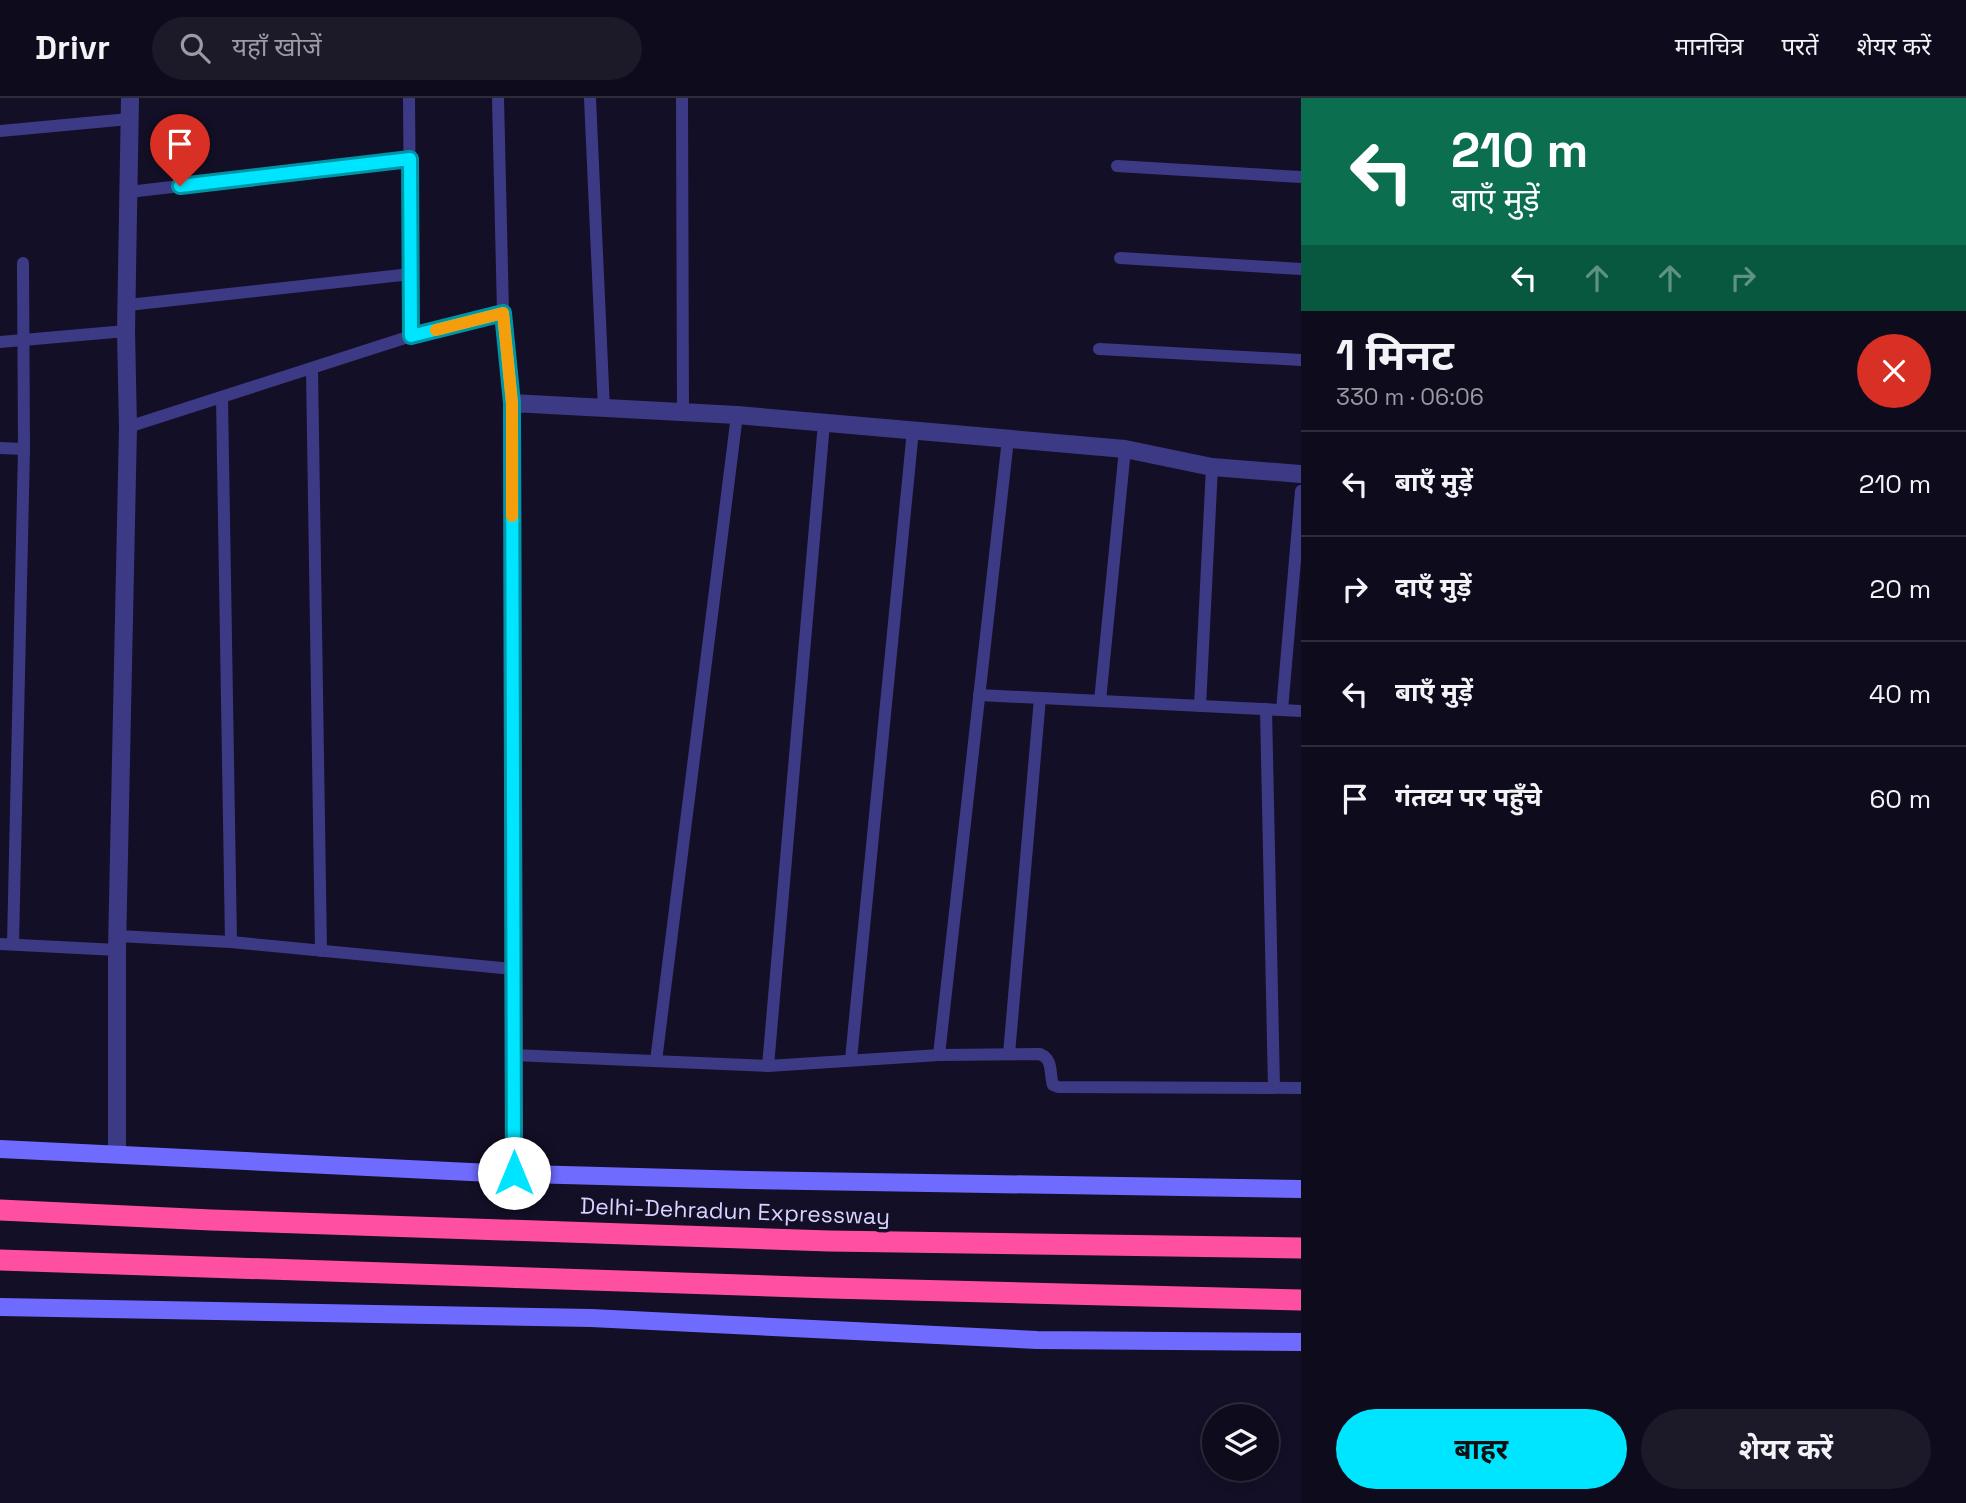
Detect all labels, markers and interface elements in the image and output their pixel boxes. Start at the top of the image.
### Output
search box [152,17,642,80]
text: Drivr [35,27,110,69]
icon: search [176,29,214,67]
text: यहाँ खोजें [232,30,322,64]
text: मानचित्र [1675,31,1743,62]
text: परतें [1781,31,1819,62]
text: शेयर करें [1857,31,1931,62]
pin [150,114,210,186]
text: 210 m [1451,119,1588,181]
icon: arrive [161,125,199,163]
icon: left [1336,126,1427,217]
text: बाएँ मुड़ें [1451,180,1540,220]
icon: left [1505,259,1543,297]
icon: ahead [1578,259,1616,297]
icon: ahead [1651,259,1689,297]
icon: right [1724,259,1762,297]
text: 1 मिनट [1336,329,1454,382]
button: close [1857,334,1931,408]
text: 330 m · 06:06 [1336,382,1484,412]
icon: left [1336,465,1374,503]
text: बाएँ मुड़ें [1395,465,1473,499]
text: 210 m [1859,467,1931,501]
icon: right [1336,570,1374,608]
text: दाएँ मुड़ें [1395,570,1471,604]
text: 20 m [1870,572,1931,606]
icon: left [1336,675,1374,713]
text: बाएँ मुड़ें [1395,675,1473,709]
text: 40 m [1869,677,1931,711]
icon: arrive [1336,780,1374,818]
text: गंतव्य पर पहुँचे [1395,780,1542,814]
text: 60 m [1869,782,1931,816]
position arrow [477,1136,551,1210]
street label: Delhi-Dehradun Expressway [579,1191,891,1231]
map controls [1202,1404,1279,1481]
button: layers [1202,1404,1279,1481]
button: बाहर [1336,1409,1627,1489]
button: शेयर करें [1641,1409,1931,1489]

